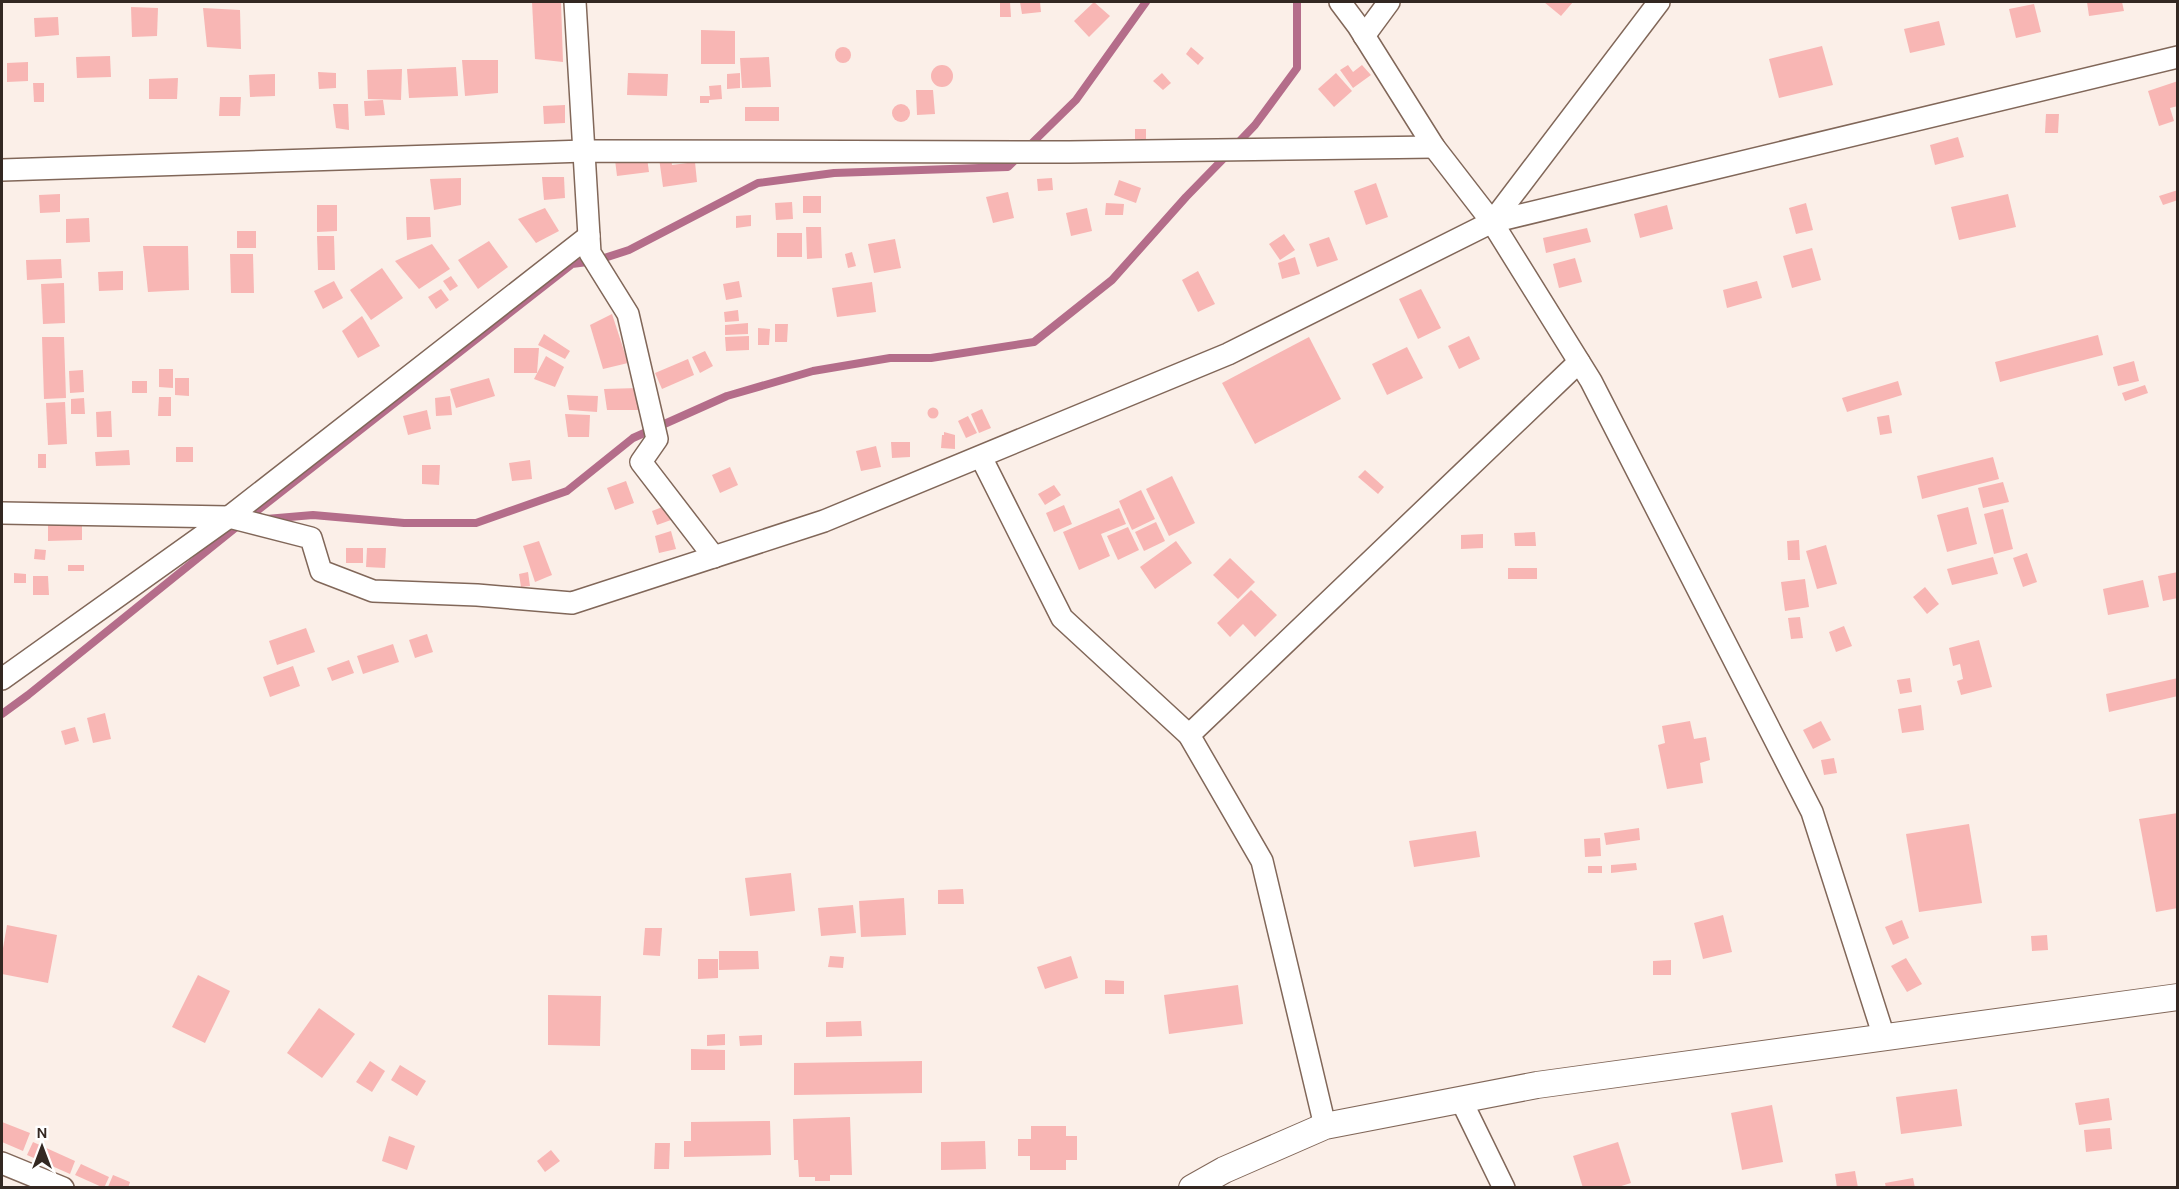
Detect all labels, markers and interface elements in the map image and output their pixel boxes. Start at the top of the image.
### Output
north arrow [12,1117,72,1177]
text: N [36,1123,48,1142]

